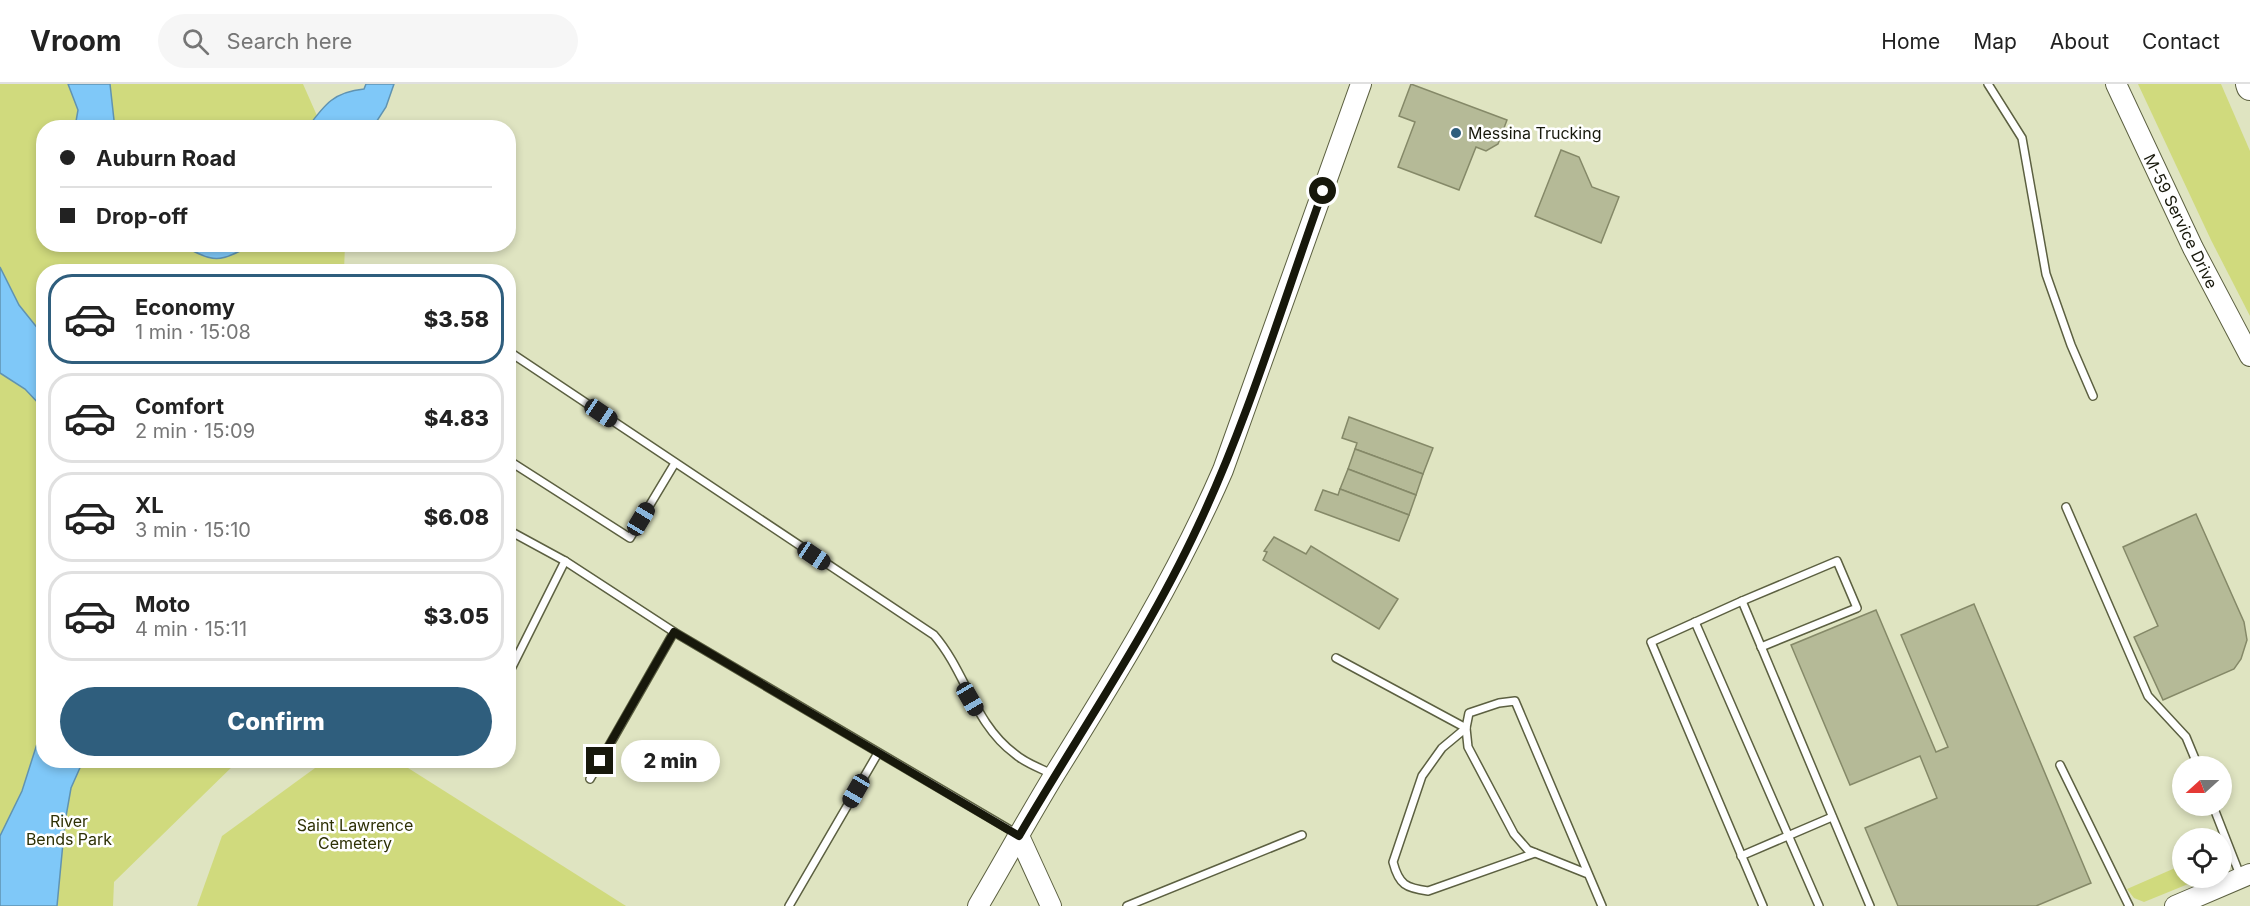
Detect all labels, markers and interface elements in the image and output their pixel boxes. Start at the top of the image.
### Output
search box [158,14,578,68]
text: Vroom [30,24,122,58]
icon: search [179,25,212,58]
text: Search here [227,28,352,54]
text: Home [1881,29,1940,54]
text: Map [1973,29,2017,54]
text: About [2050,29,2109,54]
text: Contact [2142,29,2220,54]
place label: Messina Trucking [1468,123,1601,143]
marker: Messina Trucking [1449,126,1463,140]
text: Auburn Road [96,145,236,171]
street label: M-59 Service Drive [2140,150,2222,292]
route start [1309,177,1336,204]
text: Drop-off [96,203,188,229]
icon: car [63,292,117,346]
text: Economy [135,294,235,320]
text: $3.58 [424,306,489,332]
text: 1 min · 15:08 [135,320,251,344]
icon: car [63,391,117,445]
text: Comfort [135,393,224,419]
car [581,395,621,431]
text: $4.83 [424,405,489,431]
text: 2 min · 15:09 [135,419,255,443]
icon: car [63,490,117,544]
text: XL [135,492,164,518]
car [624,499,658,539]
text: $6.08 [424,504,489,530]
text: 3 min · 15:10 [135,518,251,542]
car [794,538,834,574]
icon: car [63,589,117,643]
text: Moto [135,591,190,617]
text: $3.05 [424,603,489,629]
text: 4 min · 15:11 [135,617,247,641]
car [953,679,987,719]
button: Confirm [60,687,492,756]
callout: 2 min [621,740,720,782]
route end [586,747,613,774]
text: 2 min [643,749,698,773]
north arrow [2172,756,2232,816]
map controls [2172,756,2232,888]
car [839,771,873,811]
park label: River Bends Park [26,811,112,849]
park label: Saint Lawrence Cemetery [297,815,413,853]
button: locate [2172,828,2232,888]

